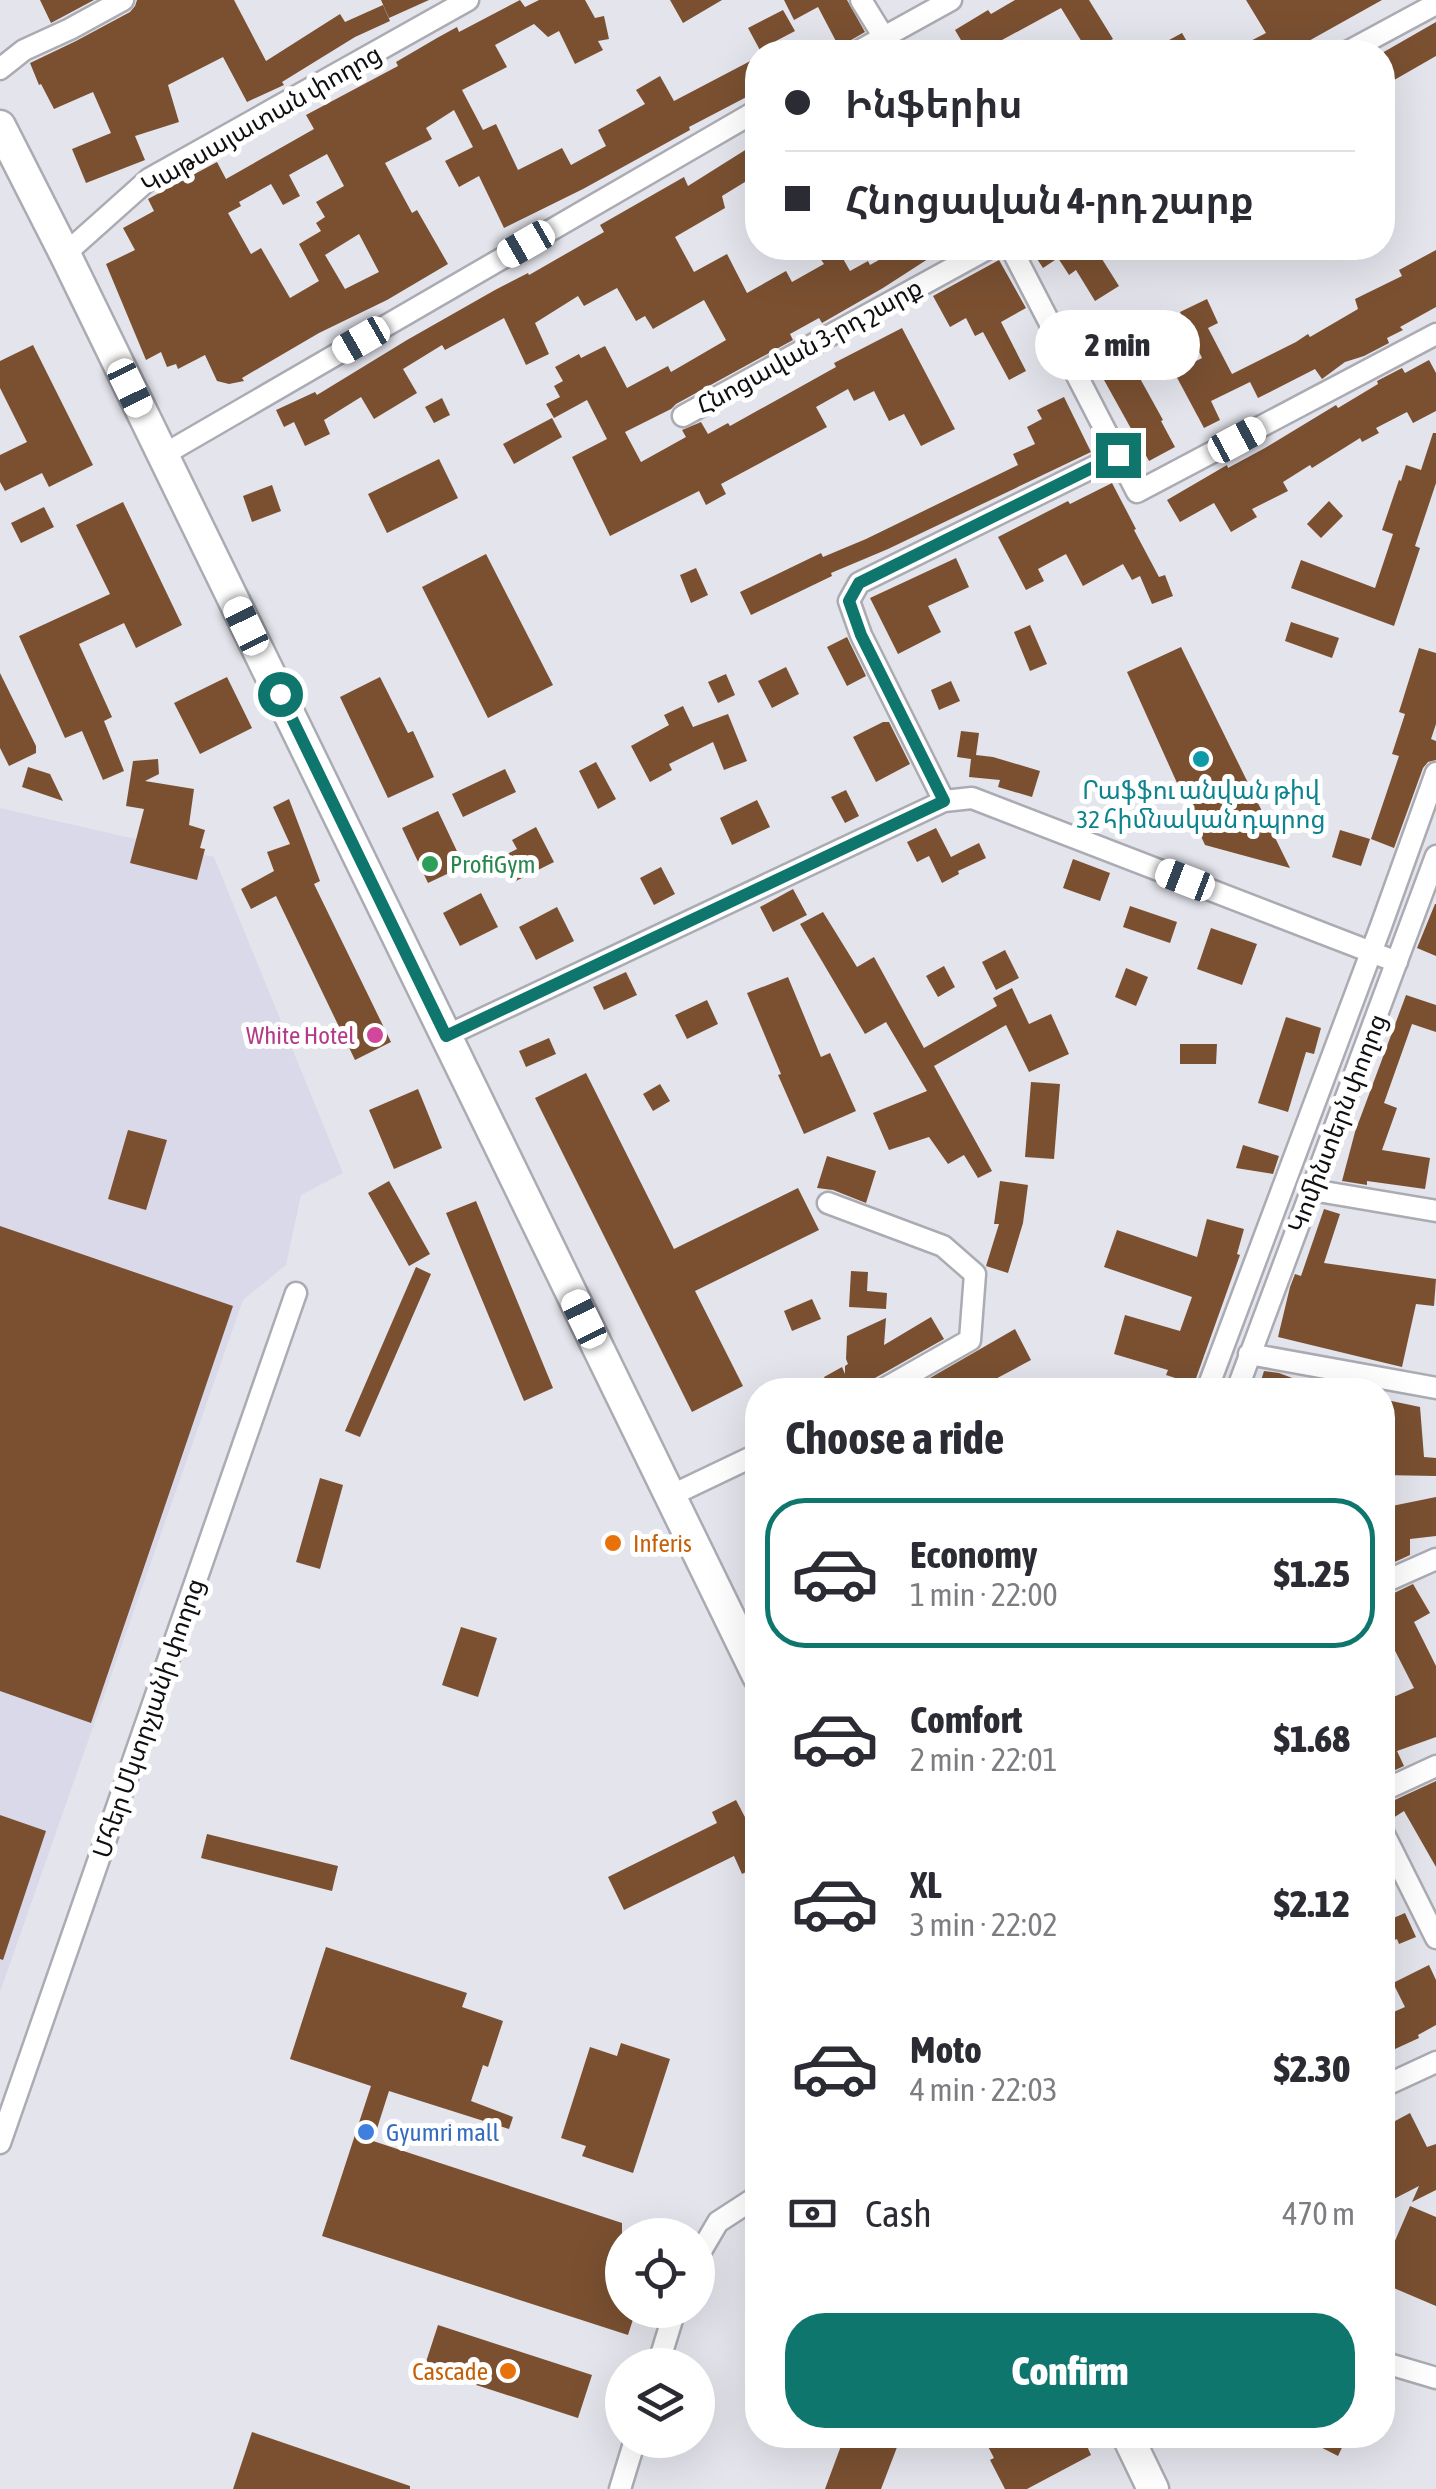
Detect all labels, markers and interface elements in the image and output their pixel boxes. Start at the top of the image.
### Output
street label: Կաթսայատան փողոց [136,39,386,200]
text: Ինֆերիս [845,83,1023,126]
text: Հնոցավան 4-րդ շարք [845,179,1254,222]
car [493,216,559,272]
street label: Հնոցավան 3-րդ շարք [691,272,927,420]
callout: 2 min [1036,310,1200,380]
car [328,312,394,368]
text: 2 min [1085,326,1150,363]
car [103,354,157,422]
car [1203,413,1271,467]
route end [1096,433,1141,478]
car [219,592,273,660]
route start [258,672,303,717]
marker: Րաֆֆու անվան թիվ 32 հիմնական դպրոց [1190,748,1212,770]
place label: Րաֆֆու անվան թիվ 32 հիմնական դպրոց [1077,776,1325,834]
place label: ProfiGym [450,850,536,878]
marker: ProfiGym [419,853,441,875]
car [1152,855,1218,905]
street label: Կոմինտերն փողոց [1282,1010,1393,1237]
place label: White Hotel [246,1021,355,1049]
marker: White Hotel [364,1024,386,1046]
car [557,1285,611,1353]
text: Choose a ride [785,1412,1004,1464]
icon: car [790,1528,880,1618]
place label: Inferis [633,1529,692,1557]
marker: Inferis [602,1532,624,1554]
text: Economy [910,1533,1037,1576]
text: $1.25 [1274,1552,1350,1595]
street label: Մհեր Մկտրչյանի փողոց [87,1574,210,1862]
text: 1 min · 22:00 [910,1576,1057,1613]
icon: car [790,1693,880,1783]
text: Comfort [910,1698,1022,1741]
text: $1.68 [1274,1717,1350,1760]
text: 2 min · 22:01 [910,1741,1057,1778]
icon: car [790,1858,880,1948]
text: XL [910,1863,942,1906]
text: $2.12 [1274,1882,1350,1925]
text: 3 min · 22:02 [910,1906,1057,1943]
icon: car [790,2023,880,2113]
text: Moto [910,2028,982,2071]
text: $2.30 [1274,2047,1350,2090]
text: 4 min · 22:03 [910,2071,1057,2108]
place label: Gyumri mall [386,2118,499,2146]
marker: Gyumri mall [355,2121,377,2143]
icon: cash [785,2186,840,2241]
text: Cash [865,2192,932,2235]
text: 470 m [1282,2195,1355,2232]
map controls [605,2218,715,2458]
button: locate [605,2218,715,2328]
button: Confirm [785,2313,1355,2428]
button: layers [605,2348,715,2458]
place label: Cascade [412,2357,488,2385]
marker: Cascade [497,2360,519,2382]

